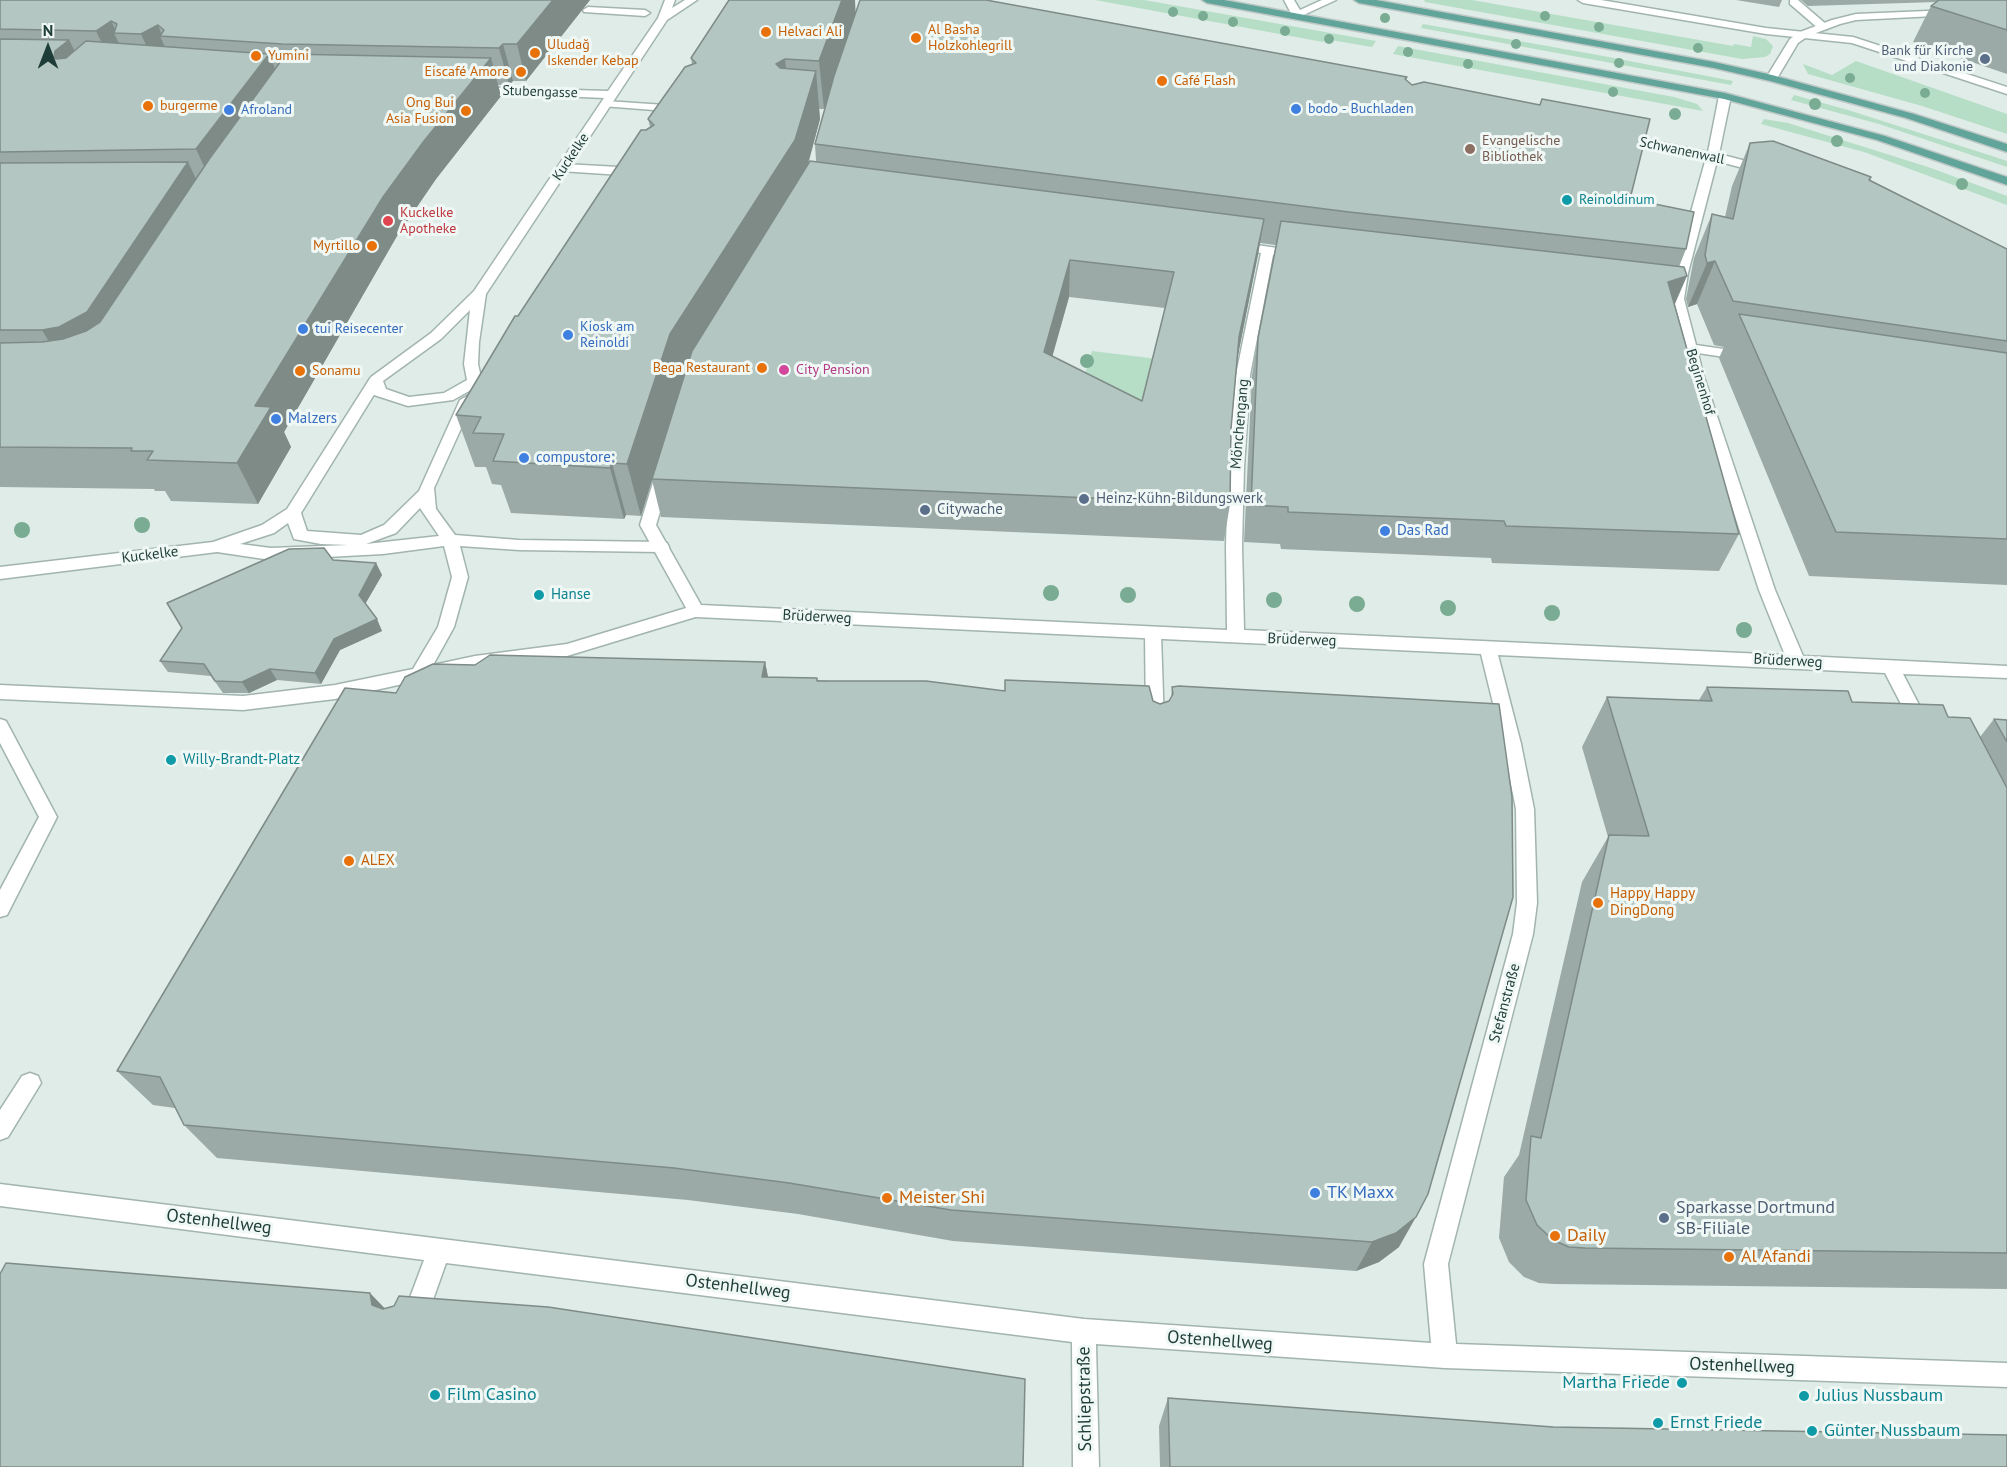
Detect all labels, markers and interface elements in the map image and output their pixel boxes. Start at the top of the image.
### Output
north arrow [18,18,78,78]
text: N [43,20,53,40]
place label: Al Basha Holzkohlegrill [928,22,1012,54]
place label: Helvaci Ali [778,24,842,40]
marker: Helvaci Ali [759,25,773,39]
marker: Al Basha Holzkohlegrill [909,31,923,45]
place label: Uludağ Iskender Kebap [547,37,638,70]
place label: Bank für Kirche und Diakonie [1881,43,1973,76]
marker: Uludağ Iskender Kebap [528,46,542,60]
place label: Yumini [268,48,309,64]
marker: Yumini [249,49,263,63]
marker: Bank für Kirche und Diakonie [1978,52,1992,66]
place label: Eiscafé Amore [424,64,509,80]
marker: Eiscafé Amore [514,65,528,79]
place label: Café Flash [1174,73,1236,89]
marker: Café Flash [1155,74,1169,88]
street label: Stubengasse [502,82,578,102]
place label: Ong Bui Asia Fusion [386,95,454,128]
place label: burgerme [160,98,218,114]
marker: burgerme [141,99,155,113]
place label: bodo - Buchladen [1308,101,1414,117]
place label: Afroland [241,102,292,118]
marker: bodo - Buchladen [1289,102,1303,116]
marker: Afroland [222,103,236,117]
marker: Ong Bui Asia Fusion [459,104,473,118]
street label: Kuckelke [549,130,593,184]
place label: Evangelische Bibliothek [1482,133,1560,166]
street label: Schwanenwall [1638,134,1726,168]
marker: Evangelische Bibliothek [1463,142,1477,156]
place label: Reinoldinum [1579,192,1655,208]
marker: Reinoldinum [1560,193,1574,207]
place label: Kuckelke Apotheke [400,205,456,238]
marker: Kuckelke Apotheke [381,214,395,228]
place label: Myrtillo [313,238,360,254]
marker: Myrtillo [365,239,379,253]
place label: Kiosk am Reinoldi [580,319,634,352]
place label: tui Reisecenter [315,321,403,337]
marker: tui Reisecenter [296,322,310,336]
marker: Kiosk am Reinoldi [561,328,575,342]
street label: Beginenhof [1682,347,1718,417]
place label: Bega Restaurant [653,360,750,376]
marker: Bega Restaurant [755,361,769,375]
place label: City Pension [796,362,870,378]
place label: Sonamu [312,363,360,379]
marker: City Pension [777,363,791,377]
marker: Sonamu [293,364,307,378]
street label: Mönchengang [1227,378,1253,470]
place label: Malzers [288,410,337,428]
marker: Malzers [269,412,283,426]
place label: compustore: [536,449,614,467]
marker: compustore: [517,451,531,465]
place label: Heinz-Kühn-Bildungswerk [1096,490,1263,508]
marker: Heinz-Kühn-Bildungswerk [1077,492,1091,506]
place label: Citywache [937,501,1003,519]
marker: Citywache [918,503,932,517]
place label: Das Rad [1397,522,1449,540]
marker: Das Rad [1378,524,1392,538]
street label: Kuckelke [121,543,179,567]
place label: Hanse [551,586,591,604]
marker: Hanse [532,588,546,602]
street label: Brüderweg [782,606,852,628]
street label: Brüderweg [1267,630,1337,650]
street label: Brüderweg [1753,650,1823,672]
place label: Willy-Brandt-Platz [183,751,300,769]
marker: Willy-Brandt-Platz [164,753,178,767]
place label: ALEX [361,852,395,870]
marker: ALEX [342,854,356,868]
place label: Happy Happy DingDong [1610,885,1695,920]
marker: Happy Happy DingDong [1591,896,1605,910]
street label: Stefanstraße [1486,961,1524,1045]
place label: TK Maxx [1327,1182,1394,1204]
marker: TK Maxx [1308,1186,1322,1200]
place label: Meister Shi [899,1187,985,1209]
marker: Meister Shi [880,1191,894,1205]
place label: Sparkasse Dortmund SB-Filiale [1676,1197,1835,1240]
street label: Ostenhellweg [165,1205,273,1239]
marker: Sparkasse Dortmund SB-Filiale [1657,1211,1671,1225]
place label: Daily [1567,1225,1606,1247]
marker: Daily [1548,1229,1562,1243]
place label: Al Afandi [1741,1246,1811,1268]
marker: Al Afandi [1722,1250,1736,1264]
street label: Ostenhellweg [684,1270,792,1304]
street label: Ostenhellweg [1166,1327,1274,1355]
street label: Schliepstraße [1073,1346,1097,1452]
street label: Ostenhellweg [1689,1353,1795,1379]
place label: Martha Friede [1562,1372,1670,1394]
marker: Martha Friede [1675,1376,1689,1390]
place label: Film Casino [447,1384,537,1406]
place label: Julius Nussbaum [1816,1385,1943,1407]
marker: Film Casino [428,1388,442,1402]
marker: Julius Nussbaum [1797,1389,1811,1403]
place label: Ernst Friede [1670,1412,1762,1434]
marker: Ernst Friede [1651,1416,1665,1430]
place label: Günter Nussbaum [1824,1420,1960,1442]
marker: Günter Nussbaum [1805,1424,1819,1438]

